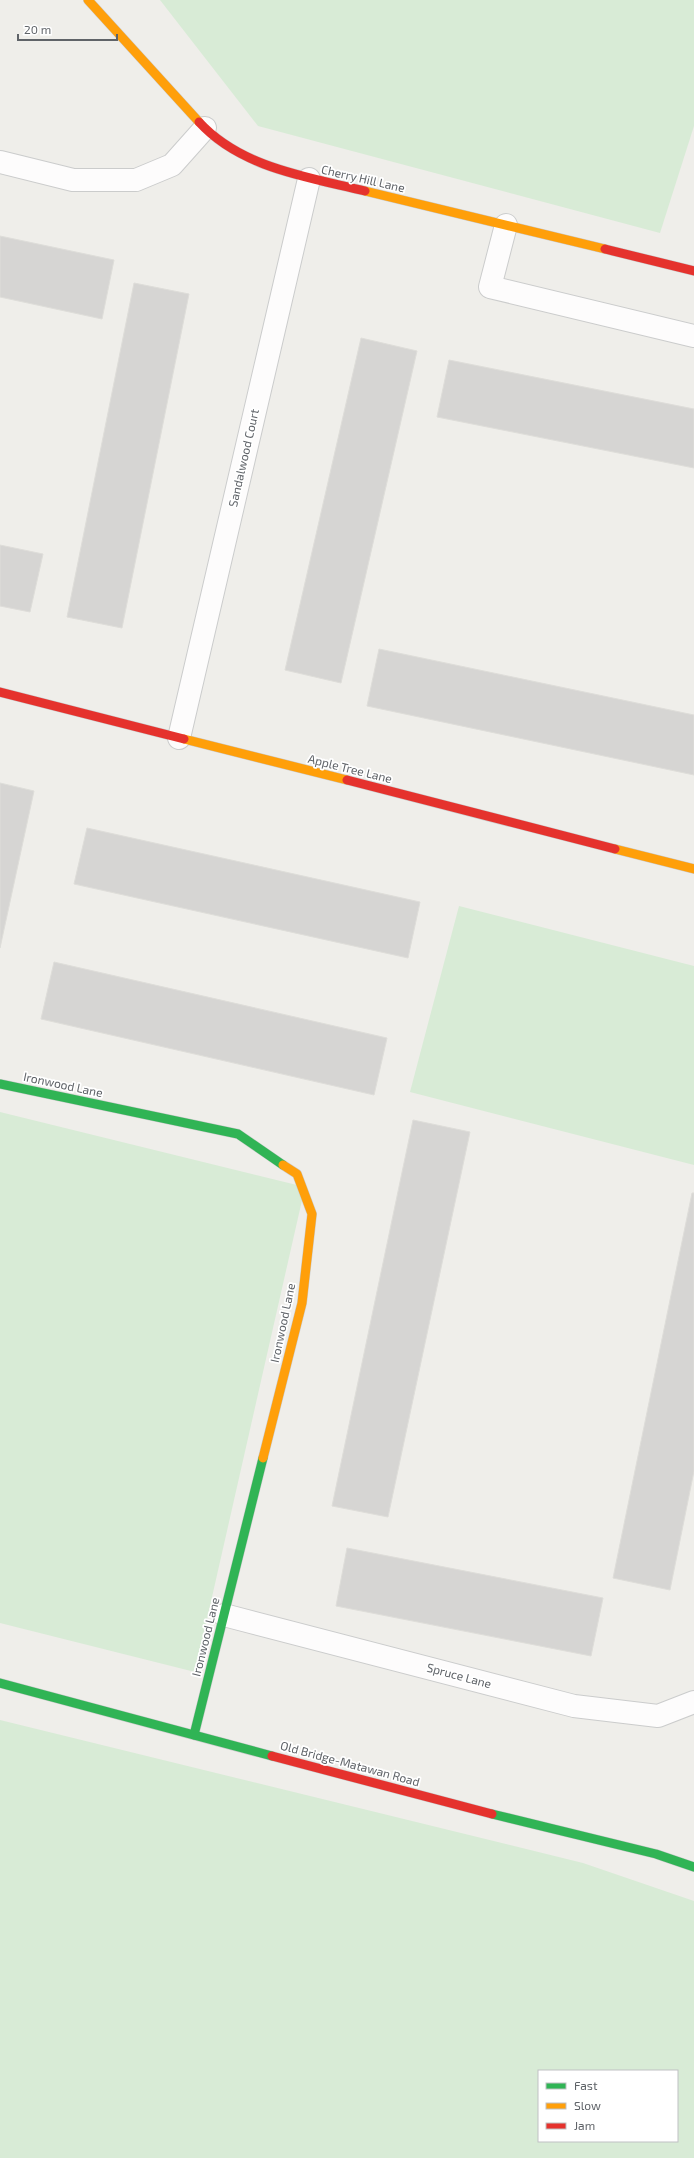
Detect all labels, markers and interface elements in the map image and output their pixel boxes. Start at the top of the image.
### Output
scale bar [18,16,117,42]
text: 20 m [24,22,51,36]
street label: Cherry Hill Lane [320,162,406,194]
street label: Sandalwood Court [225,407,261,508]
street label: Apple Tree Lane [307,751,394,785]
street label: Ironwood Lane [22,1069,104,1099]
street label: Ironwood Lane [267,1282,297,1364]
street label: Ironwood Lane [188,1596,222,1678]
street label: Spruce Lane [425,1660,493,1690]
street label: Old Bridge-Matawan Road [279,1738,421,1788]
legend [538,2070,678,2142]
text: Fast [574,2078,598,2092]
text: Slow [574,2098,601,2112]
text: Jam [574,2118,595,2132]

